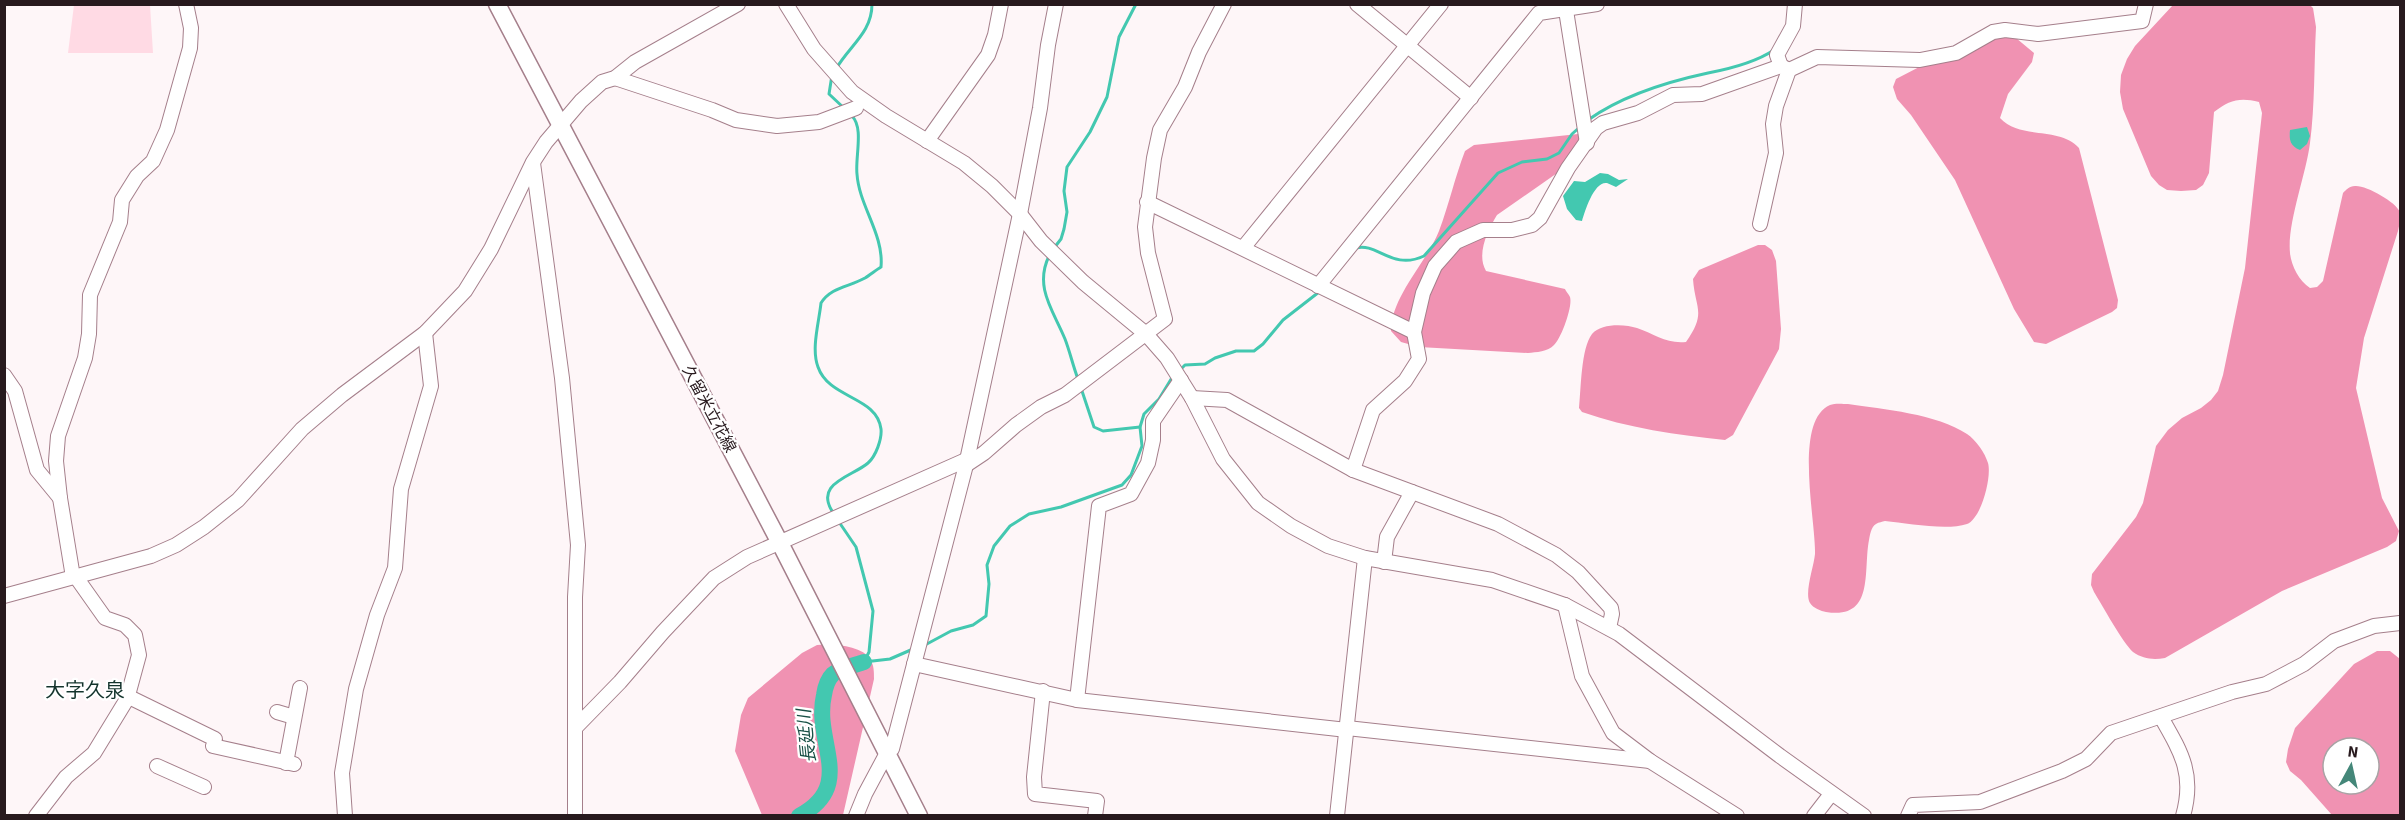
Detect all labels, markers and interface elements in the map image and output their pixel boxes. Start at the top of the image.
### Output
street label: 久留米立花線 [677,361,741,457]
district label: 大字久泉 [45,677,125,705]
water label: 長延川 [792,706,822,764]
north arrow [2321,736,2381,796]
text: N [2346,741,2360,764]

